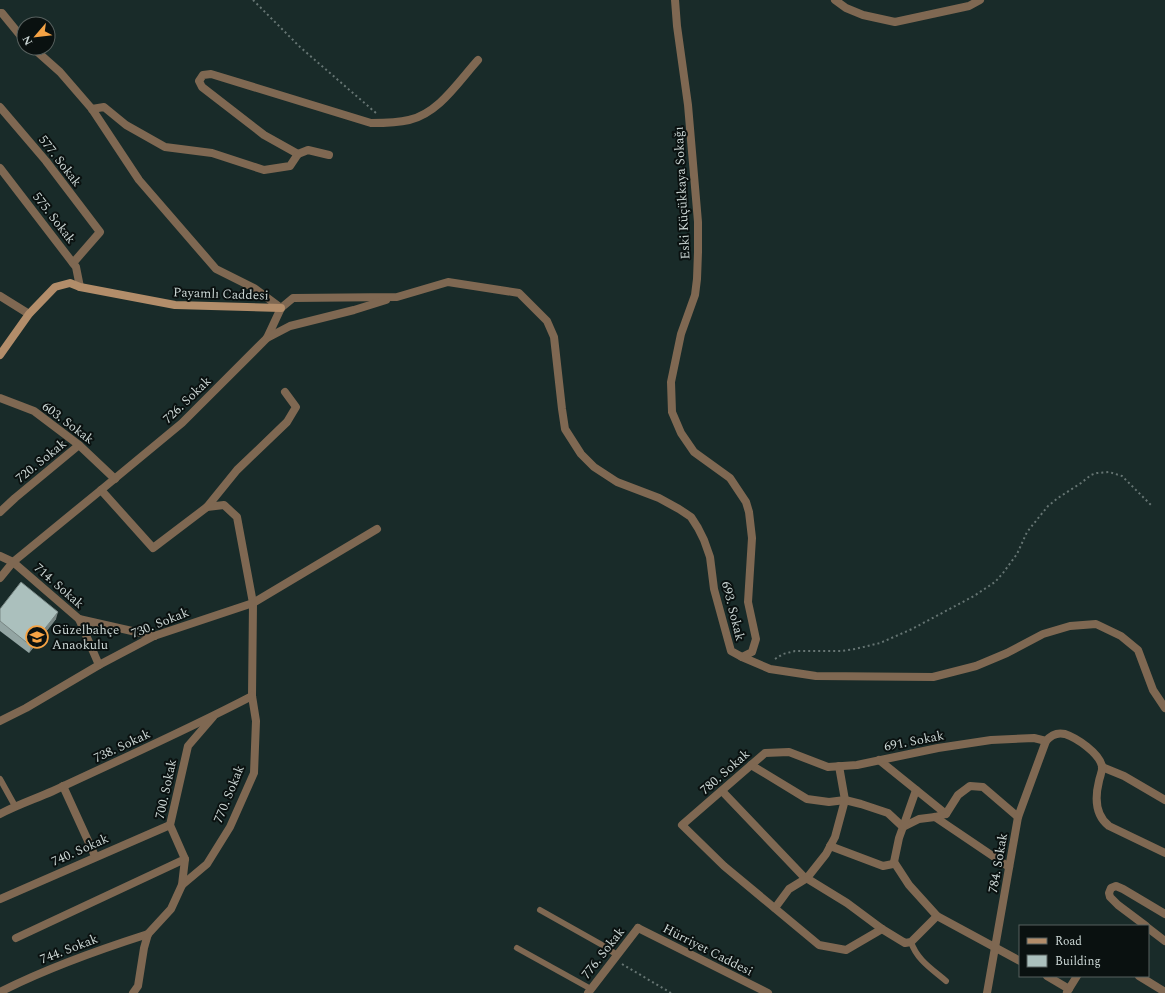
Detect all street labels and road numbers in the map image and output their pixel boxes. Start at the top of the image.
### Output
street label: Eski Küçükkaya Sokağı [669,126,695,260]
street label: 577. Sokak [33,131,87,191]
street label: 575. Sokak [27,188,81,248]
street label: Payamlı Caddesi [173,282,269,306]
street label: 726. Sokak [158,372,216,428]
street label: 603. Sokak [38,397,98,449]
street label: 720. Sokak [11,434,71,488]
street label: 714. Sokak [29,559,89,613]
street label: 693. Sokak [716,579,750,643]
street label: 730. Sokak [128,602,192,644]
street label: 738. Sokak [90,724,154,768]
street label: 691. Sokak [882,725,946,757]
street label: 780. Sokak [695,745,755,799]
street label: 700. Sokak [150,757,182,821]
street label: 770. Sokak [208,762,250,826]
street label: 740. Sokak [48,829,112,871]
street label: 784. Sokak [983,831,1013,895]
street label: Hürriyet Caddesi [659,919,757,981]
street label: 776. Sokak [576,923,630,983]
street label: 744. Sokak [37,929,101,969]

